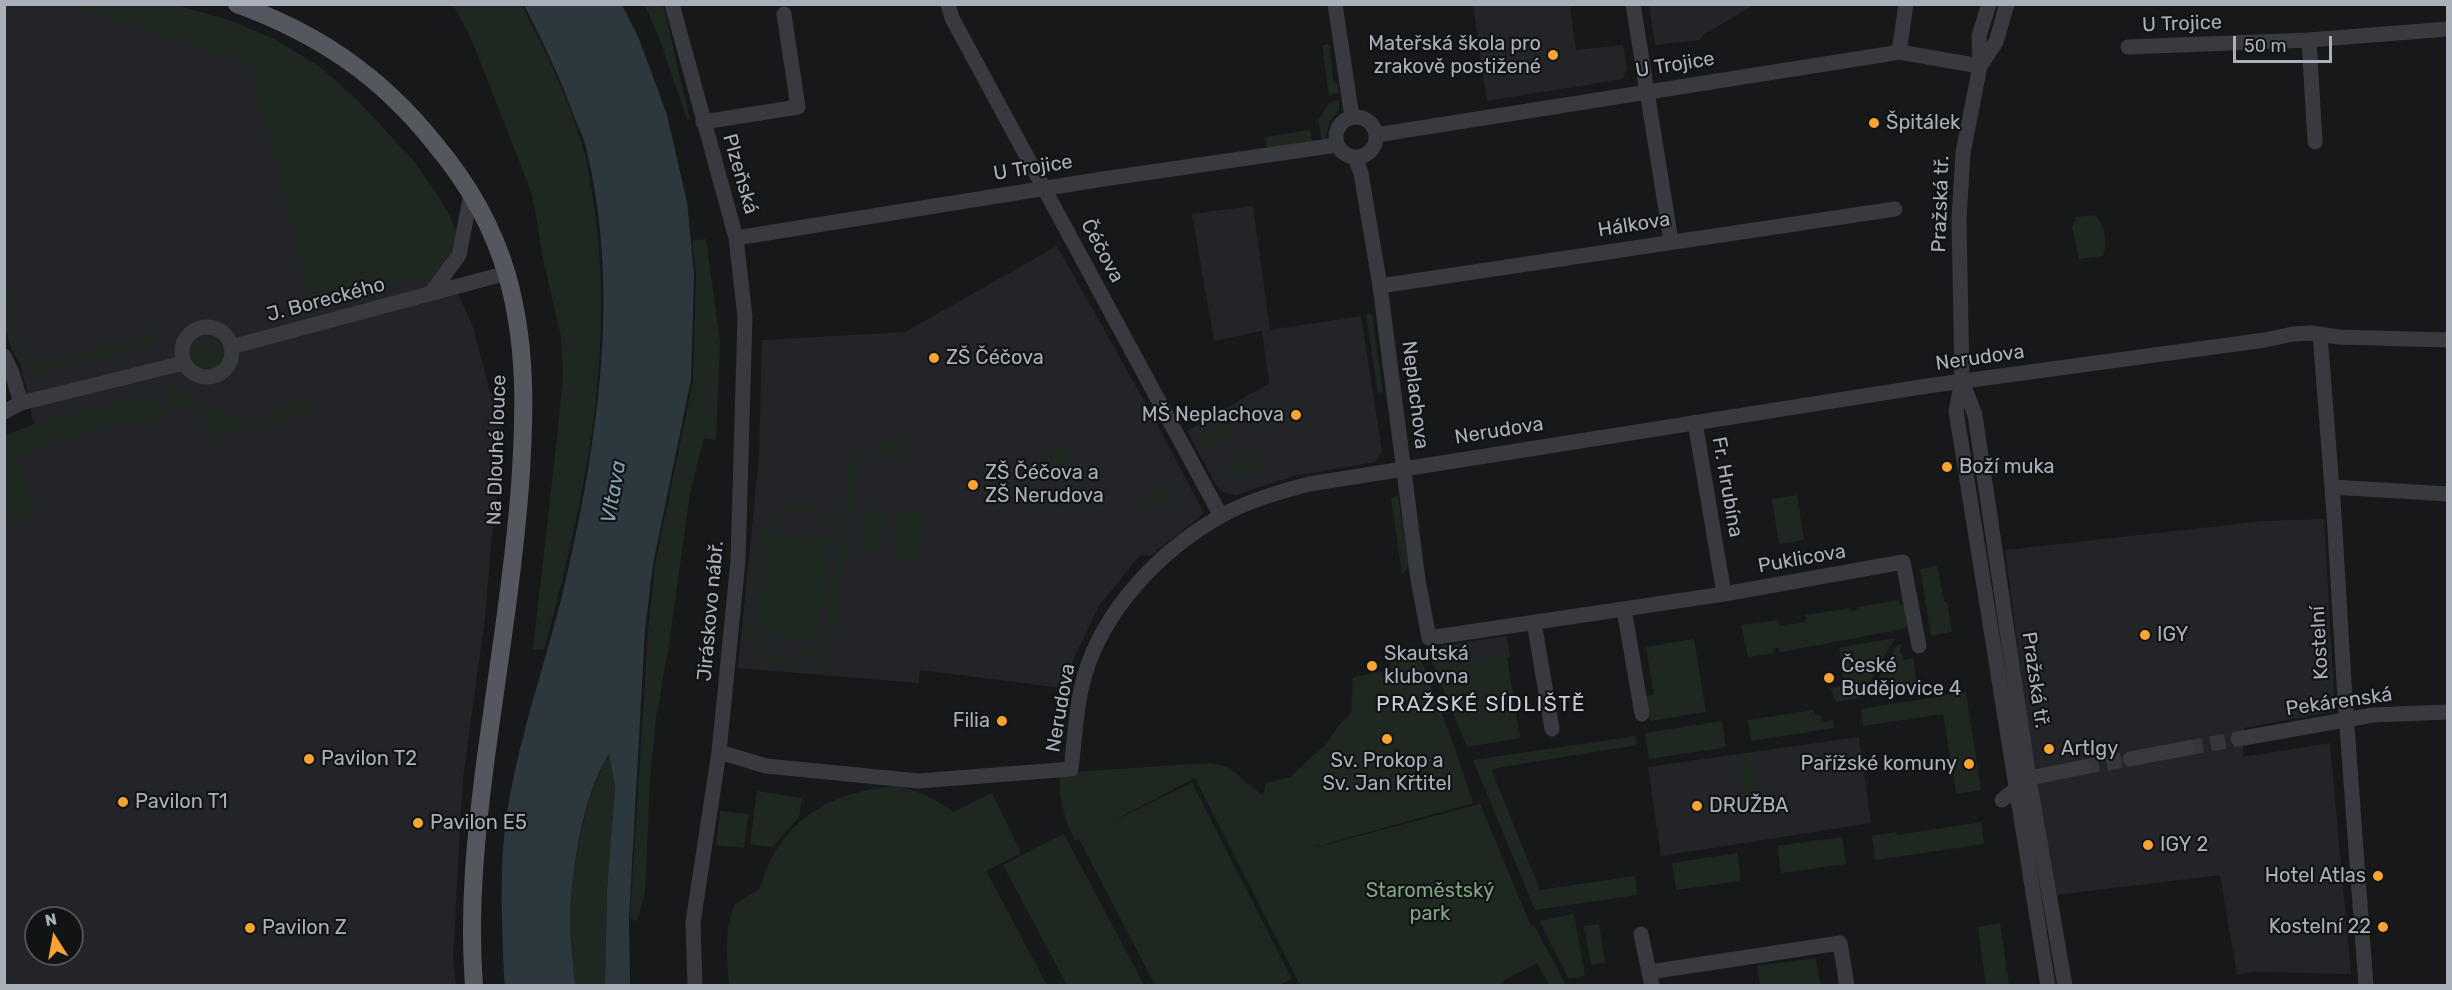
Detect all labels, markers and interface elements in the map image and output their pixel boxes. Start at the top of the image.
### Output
street label: U Trojice [2142,11,2222,37]
scale bar [2236,24,2335,62]
place label: Mateřská škola pro zrakově postižené [1368,32,1541,79]
text: 50 m [2244,35,2287,57]
street label: U Trojice [1634,47,1716,83]
marker: Mateřská škola pro zrakově postižené [1546,48,1560,62]
place label: Špitálek [1886,111,1960,135]
marker: Špitálek [1867,116,1881,130]
street label: Plzeňská [717,131,763,217]
street label: U Trojice [992,150,1074,186]
street label: Pražská tř. [1927,155,1955,253]
street label: Hálkova [1596,207,1672,243]
street label: Čéčova [1075,215,1129,287]
street label: J. Boreckého [264,273,388,327]
street label: Neplachova [1396,339,1434,451]
street label: Nerudova [1934,340,2026,376]
place label: ZŠ Čéčova [946,346,1044,370]
marker: ZŠ Čéčova [927,351,941,365]
street label: Na Dlouhé louce [482,374,512,526]
place label: MŠ Neplachova [1142,403,1284,427]
marker: MŠ Neplachova [1289,408,1303,422]
street label: Nerudova [1453,412,1545,450]
street label: Fr. Hrubína [1706,435,1748,539]
place label: Boží muka [1959,455,2055,479]
water label: Vltava [596,459,632,525]
marker: Boží muka [1940,460,1954,474]
place label: ZŠ Čéčova a ZŠ Nerudova [985,461,1104,508]
marker: ZŠ Čéčova a ZŠ Nerudova [966,478,980,492]
street label: Puklicova [1756,539,1848,579]
street label: Jiráskovo nábř. [693,540,729,682]
street label: Kostelní [2306,605,2334,681]
place label: IGY [2157,623,2189,647]
marker: IGY [2138,628,2152,642]
street label: Pražská tř. [2016,630,2054,730]
place label: Skautská klubovna [1384,642,1469,689]
place label: České Budějovice 4 [1841,654,1961,701]
marker: Skautská klubovna [1365,659,1379,673]
street label: Nerudova [1041,662,1081,754]
marker: České Budějovice 4 [1822,671,1836,685]
street label: Pekárenská [2284,683,2394,721]
district label: PRAŽSKÉ SÍDLIŠTĚ [1376,692,1586,718]
place label: Filia [953,709,990,733]
marker: Filia [995,714,1009,728]
marker: Sv. Prokop a Sv. Jan Křtitel [1380,732,1394,746]
place label: ArtIgy [2061,737,2118,761]
marker: ArtIgy [2042,742,2056,756]
place label: Pavilon T2 [321,747,417,771]
place label: Sv. Prokop a Sv. Jan Křtitel [1322,749,1452,796]
marker: Pavilon T2 [302,752,316,766]
place label: Pařížské komuny [1801,752,1957,776]
marker: Pařížské komuny [1962,757,1976,771]
place label: Pavilon T1 [135,790,228,814]
place label: DRUŽBA [1709,794,1789,818]
marker: Pavilon T1 [116,795,130,809]
marker: DRUŽBA [1690,799,1704,813]
place label: Pavilon E5 [430,811,527,835]
marker: Pavilon E5 [411,816,425,830]
place label: IGY 2 [2160,833,2208,857]
marker: IGY 2 [2141,838,2155,852]
place label: Hotel Atlas [2265,864,2366,888]
marker: Hotel Atlas [2371,869,2385,883]
park label: Staroměstský park [1366,879,1494,926]
north arrow [24,906,84,966]
text: N [43,909,58,930]
place label: Kostelní 22 [2269,915,2371,939]
place label: Pavilon Z [262,916,347,940]
marker: Kostelní 22 [2376,920,2390,934]
marker: Pavilon Z [243,921,257,935]

